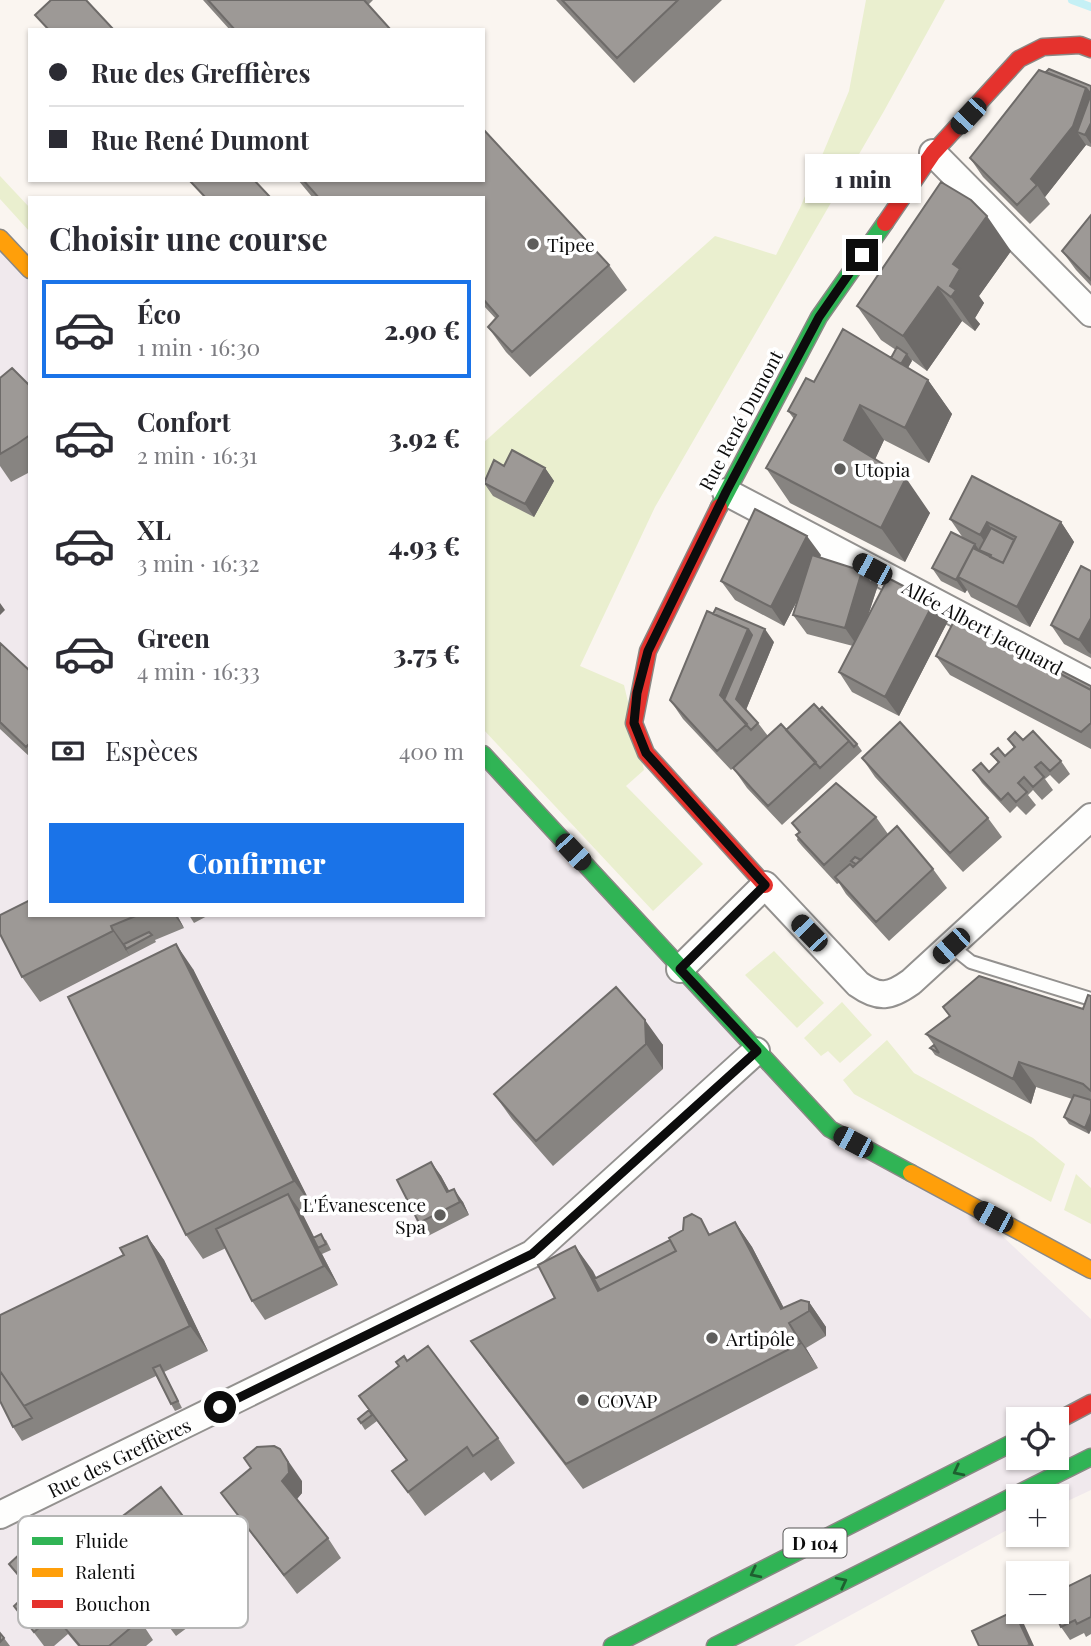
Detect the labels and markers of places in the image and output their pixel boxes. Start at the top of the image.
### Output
place label: Tipee [547,231,595,257]
marker: Tipee [525,236,541,252]
place label: Utopia [854,456,911,482]
marker: Utopia [832,461,848,477]
place label: L'Évanescence Spa [303,1191,427,1239]
marker: L'Évanescence Spa [432,1207,448,1223]
place label: Artipôle [725,1325,795,1351]
marker: Artipôle [704,1330,720,1346]
place label: COVAP [597,1387,657,1413]
marker: COVAP [575,1392,591,1408]

